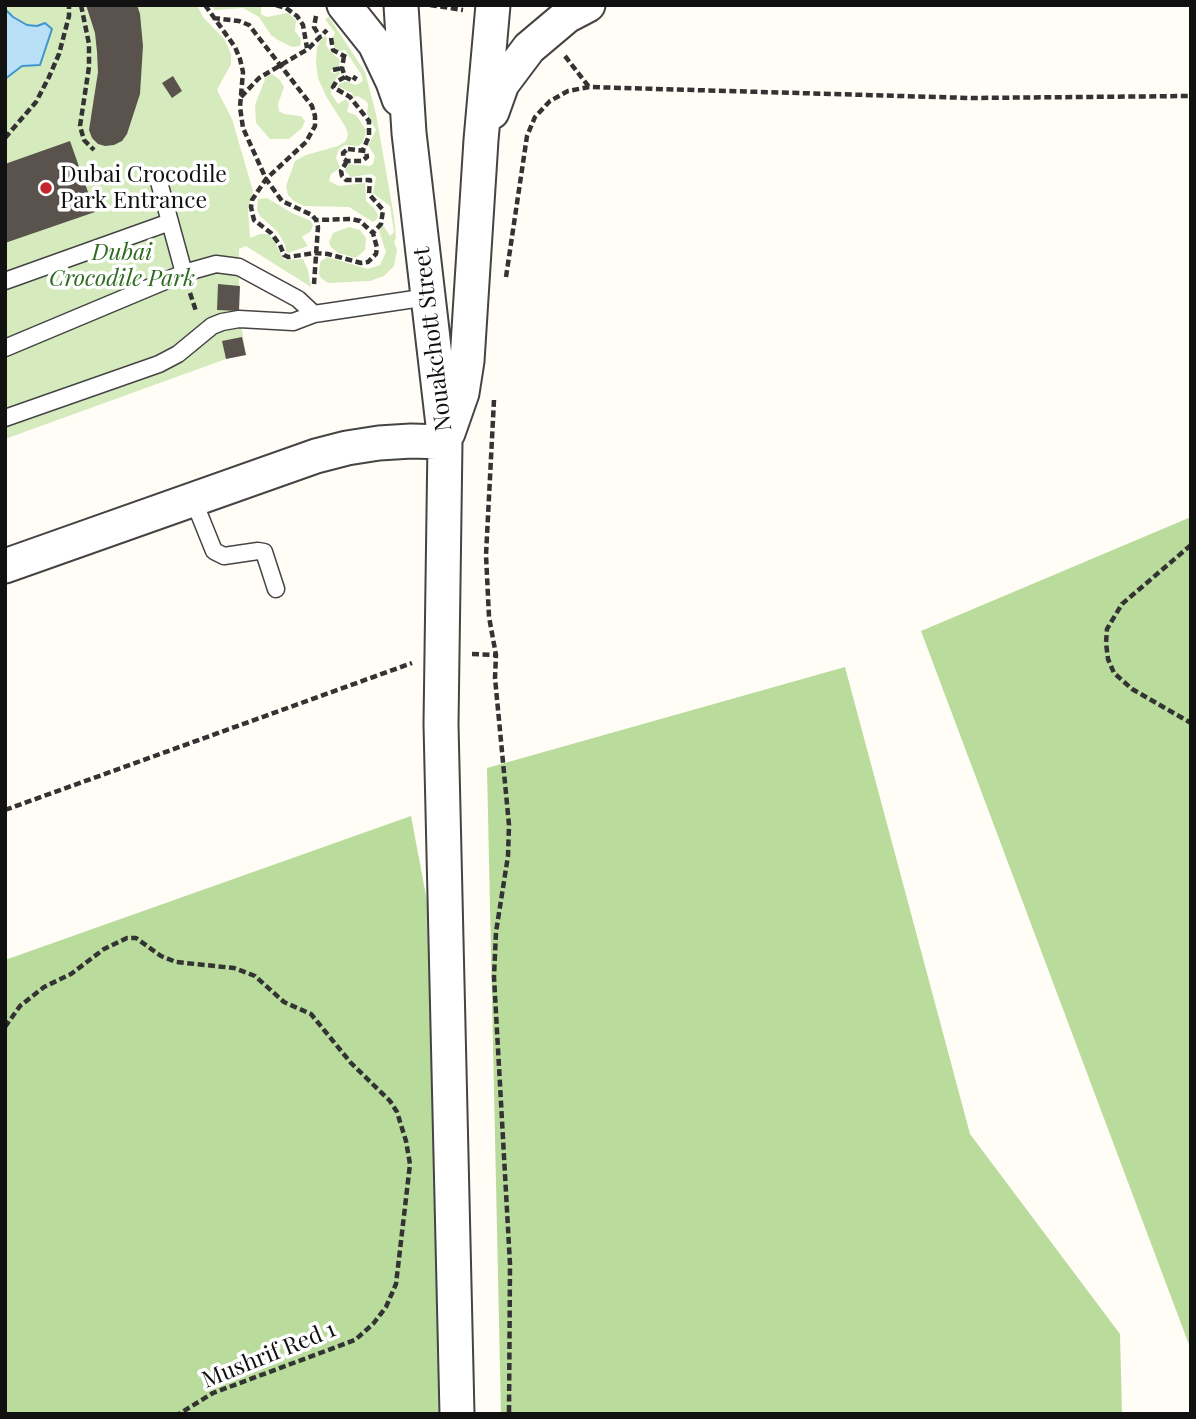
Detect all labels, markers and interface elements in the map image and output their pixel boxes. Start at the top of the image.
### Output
place label: Dubai Crocodile Park Entrance [60,161,227,215]
marker: Dubai Crocodile Park Entrance [38,180,54,196]
park label: Dubai Crocodile Park [49,239,195,293]
street label: Nouakchott Street [408,245,458,433]
street label: Mushrif Red 1 [198,1316,340,1394]

